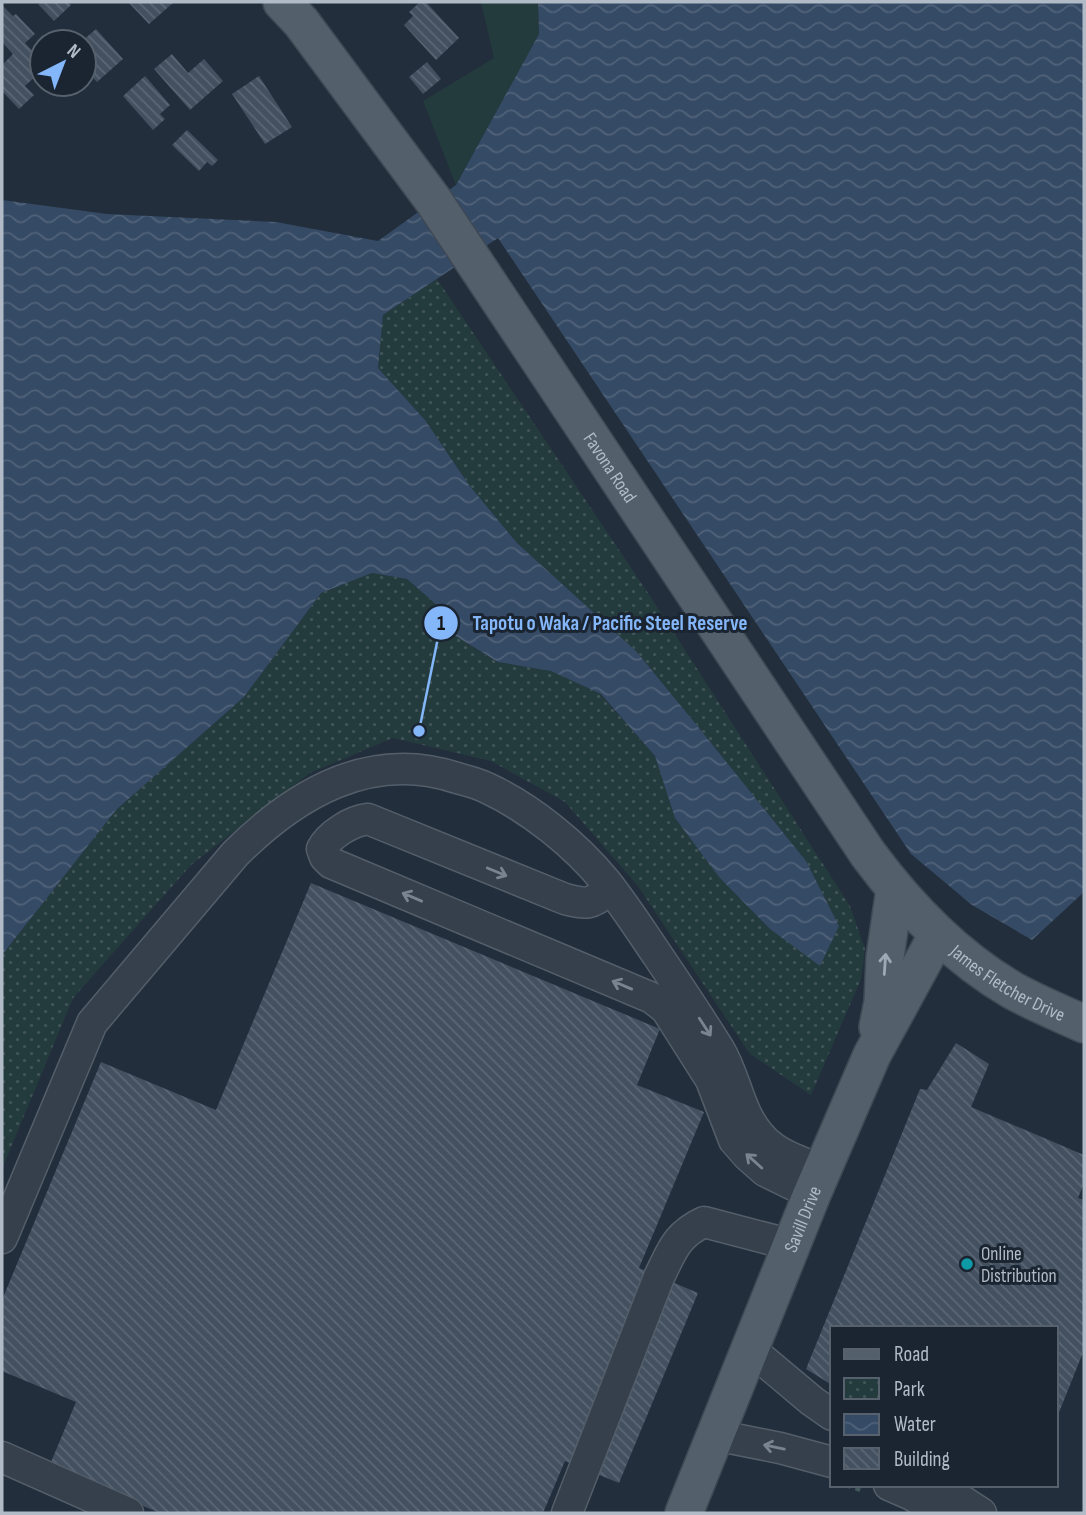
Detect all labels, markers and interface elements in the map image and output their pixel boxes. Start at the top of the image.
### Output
north arrow [28,28,98,98]
text: N [62,40,85,63]
street label: Favona Road [578,429,641,507]
callout: Tapotu o Waka / Pacific Steel Reserve [423,602,761,644]
text: 1 [437,611,445,636]
text: Tapotu o Waka / Pacific Steel Reserve [472,611,748,636]
one-way arrow [485,866,507,879]
one-way arrow [402,890,423,903]
street label: James Fletcher Drive [944,940,1068,1027]
one-way arrow [879,953,892,976]
one-way arrow [611,978,633,991]
one-way arrow [697,1017,712,1036]
one-way arrow [745,1153,763,1169]
street label: Savill Drive [780,1183,827,1256]
place label: Online Distribution [981,1243,1057,1288]
marker: Online Distribution [959,1256,975,1272]
legend [830,1326,1058,1487]
text: Road [894,1342,929,1367]
text: Park [894,1377,925,1402]
text: Water [894,1412,936,1437]
one-way arrow [763,1440,786,1454]
text: Building [894,1447,950,1472]

